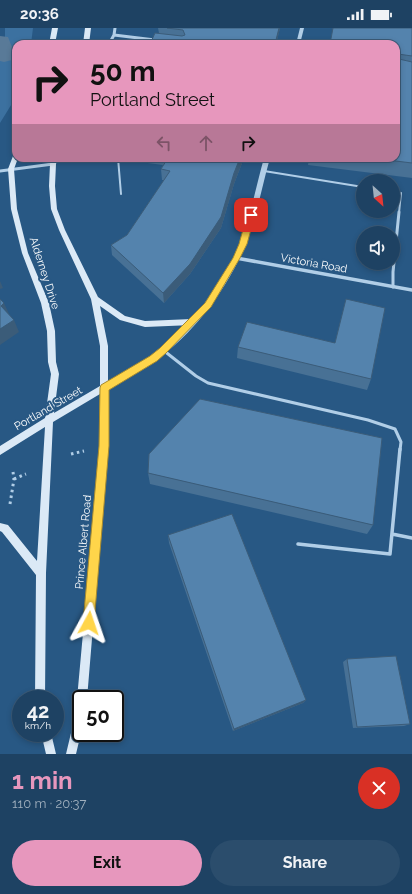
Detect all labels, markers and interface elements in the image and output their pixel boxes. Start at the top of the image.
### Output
text: 20:36 [20,5,59,23]
text: 50 m [90,55,156,88]
icon: right [24,56,76,108]
text: Portland Street [90,89,215,110]
icon: left [153,132,175,154]
icon: ahead [195,132,217,154]
icon: right [237,132,259,154]
north arrow [356,174,400,218]
map controls [356,174,400,270]
pin [234,198,268,232]
icon: arrive [240,204,262,226]
button: sound [356,226,400,270]
street label: Alderney Drive [27,235,62,311]
street label: Victoria Road [280,251,348,276]
street label: Portland Street [12,384,85,433]
street label: Prince Albert Road [73,494,94,590]
position arrow [68,602,110,644]
speed limit sign: 50 [72,690,124,742]
text: 42 [27,699,49,723]
text: km/h [25,720,51,731]
text: 1 min [12,766,73,795]
button: close [358,767,400,809]
text: 110 m · 20:37 [12,796,86,811]
button: Exit [12,840,202,886]
button: Share [210,840,400,886]

